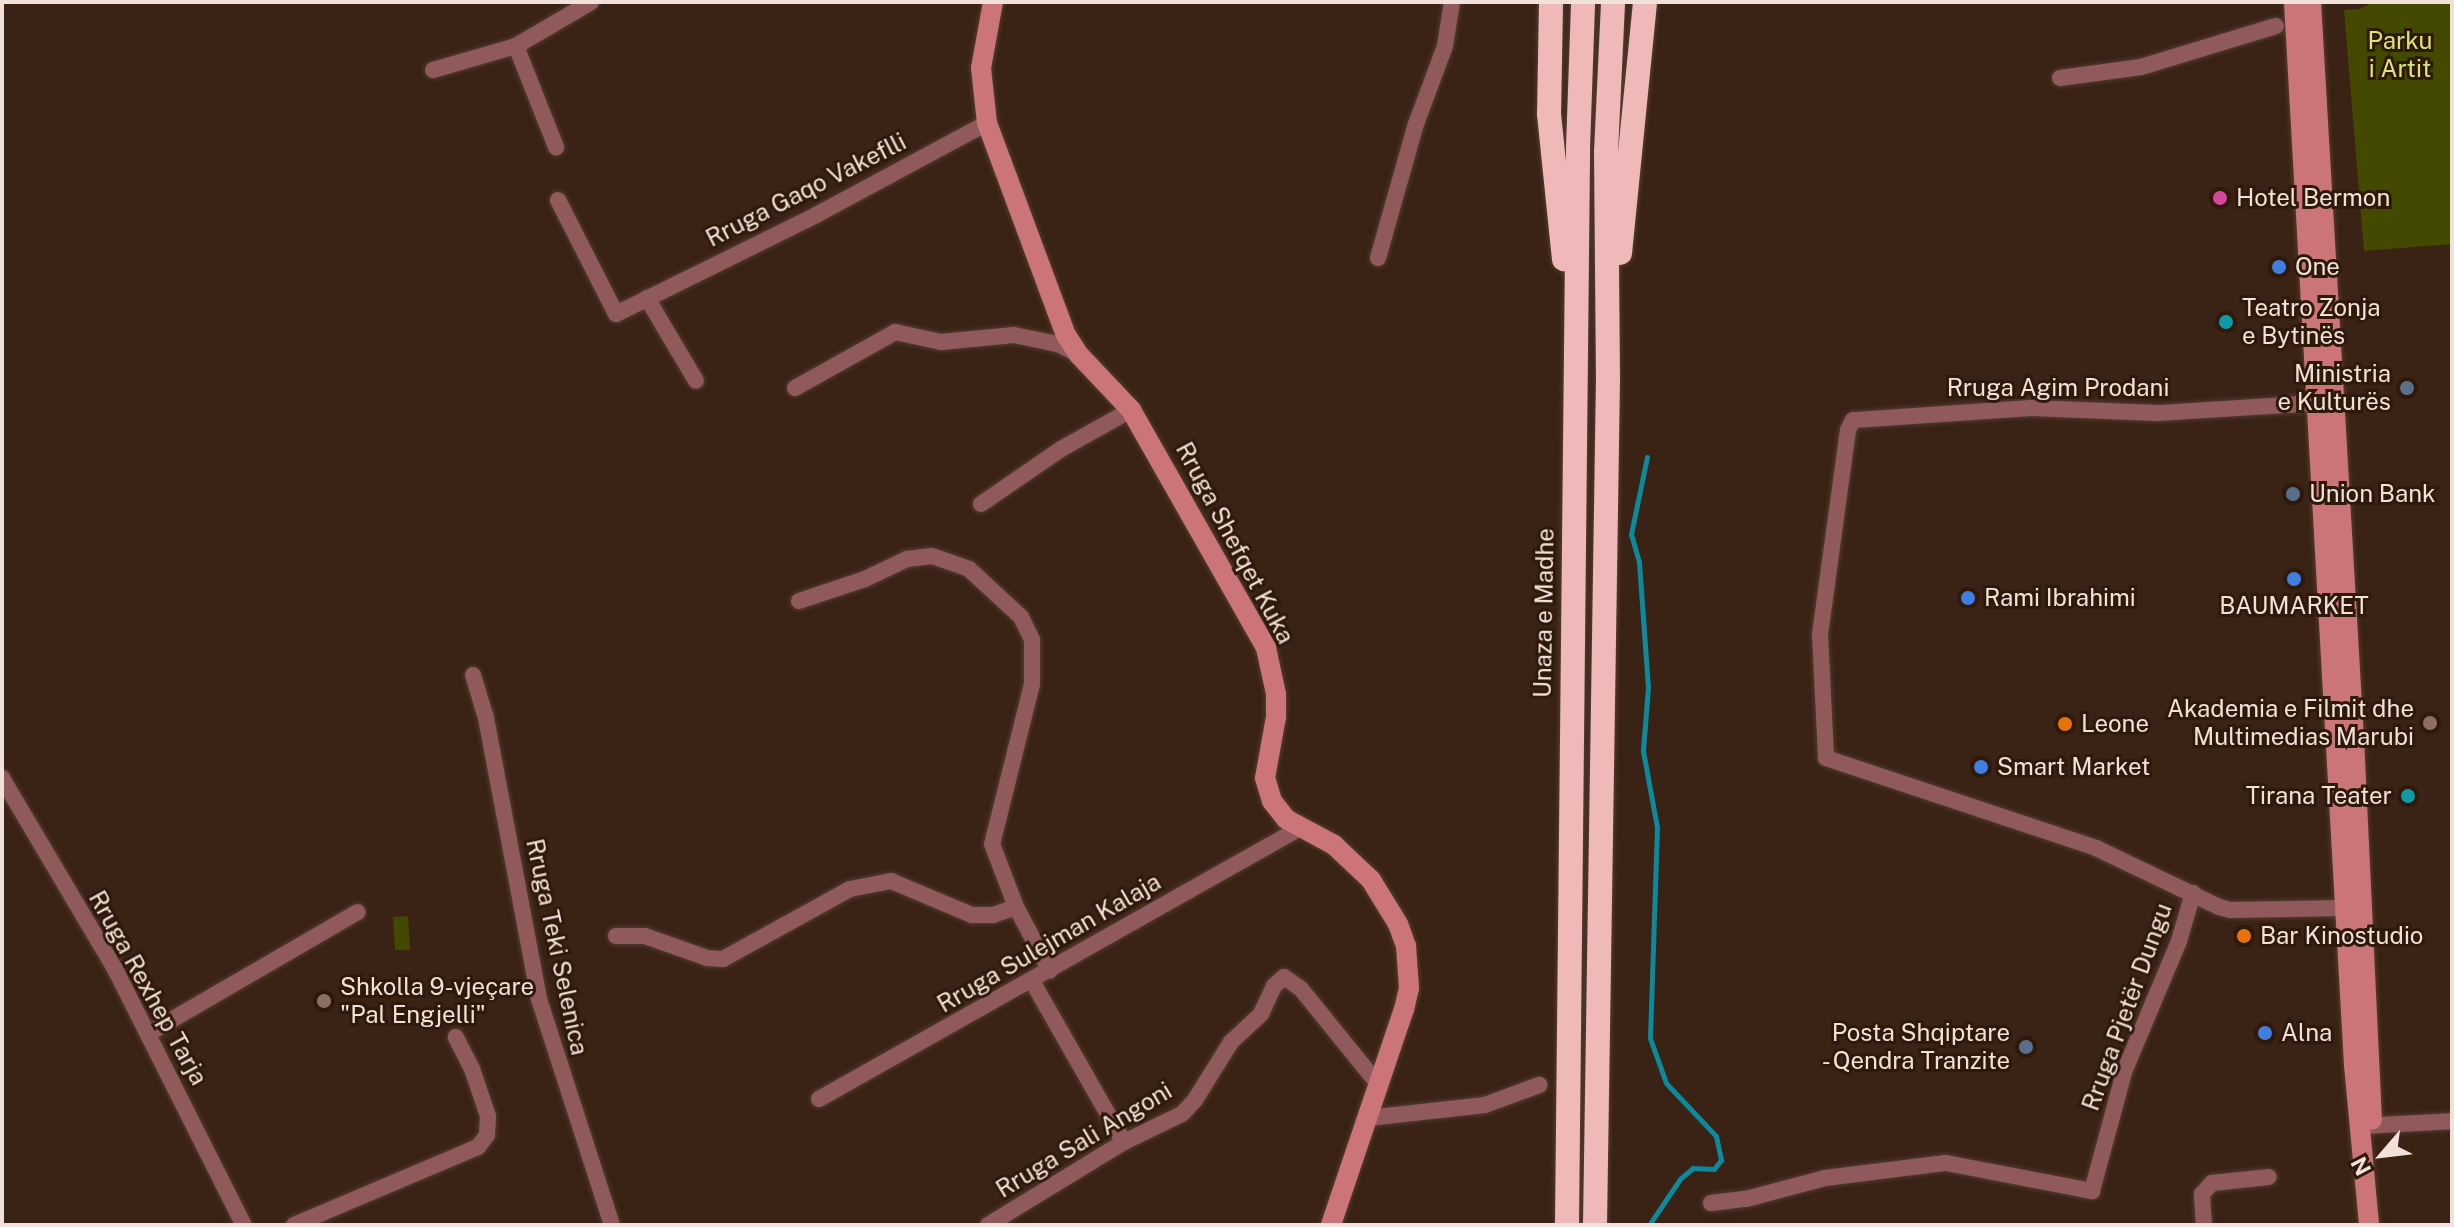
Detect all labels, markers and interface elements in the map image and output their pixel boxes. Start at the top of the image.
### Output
park label: Parku i Artit [2368,27,2432,83]
street label: Rruga Gaqo Vakeflli [701,127,911,253]
place label: Hotel Bermon [2236,184,2390,212]
marker: Hotel Bermon [2211,189,2229,207]
place label: One [2295,253,2340,281]
marker: One [2270,258,2288,276]
place label: Teatro Zonja e Bytinës [2242,294,2381,350]
marker: Teatro Zonja e Bytinës [2217,313,2235,331]
place label: Ministria e Kulturës [2277,360,2391,416]
street label: Rruga Agim Prodani [1947,374,2169,402]
marker: Ministria e Kulturës [2398,379,2416,397]
street label: Rruga Shefqet Kuka [1170,437,1300,649]
place label: Union Bank [2309,480,2436,508]
marker: Union Bank [2284,485,2302,503]
street label: Unaza e Madhe [1528,528,1560,698]
marker: BAUMARKET [2285,570,2303,588]
place label: Rami Ibrahimi [1984,584,2136,612]
marker: Rami Ibrahimi [1959,589,1977,607]
place label: BAUMARKET [2219,592,2369,620]
place label: Akademia e Filmit dhe Multimedias Marubi [2166,695,2414,751]
place label: Leone [2081,710,2149,738]
marker: Akademia e Filmit dhe Multimedias Marubi [2421,714,2439,732]
marker: Leone [2056,715,2074,733]
place label: Smart Market [1997,753,2150,781]
marker: Smart Market [1972,758,1990,776]
place label: Tirana Teater [2246,782,2392,810]
marker: Tirana Teater [2399,787,2417,805]
street label: Rruga Teki Selenica [520,836,594,1058]
street label: Rruga Sulejman Kalaja [932,867,1166,1019]
street label: Rruga Rexhep Tarja [83,886,213,1090]
street label: Rruga Pjetër Dungu [2076,899,2178,1115]
place label: Bar Kinostudio [2260,922,2423,950]
marker: Bar Kinostudio [2235,927,2253,945]
place label: Shkolla 9-vjeçare "Pal Engjelli" [340,973,534,1029]
marker: Shkolla 9-vjeçare "Pal Engjelli" [315,992,333,1010]
place label: Posta Shqiptare - Qendra Tranzite [1818,1019,2010,1075]
place label: Alna [2281,1019,2332,1047]
marker: Alna [2256,1024,2274,1042]
marker: Posta Shqiptare - Qendra Tranzite [2017,1038,2035,1056]
street label: Rruga Sali Angoni [991,1076,1177,1204]
north arrow [2342,1115,2422,1195]
text: N [2345,1153,2376,1180]

